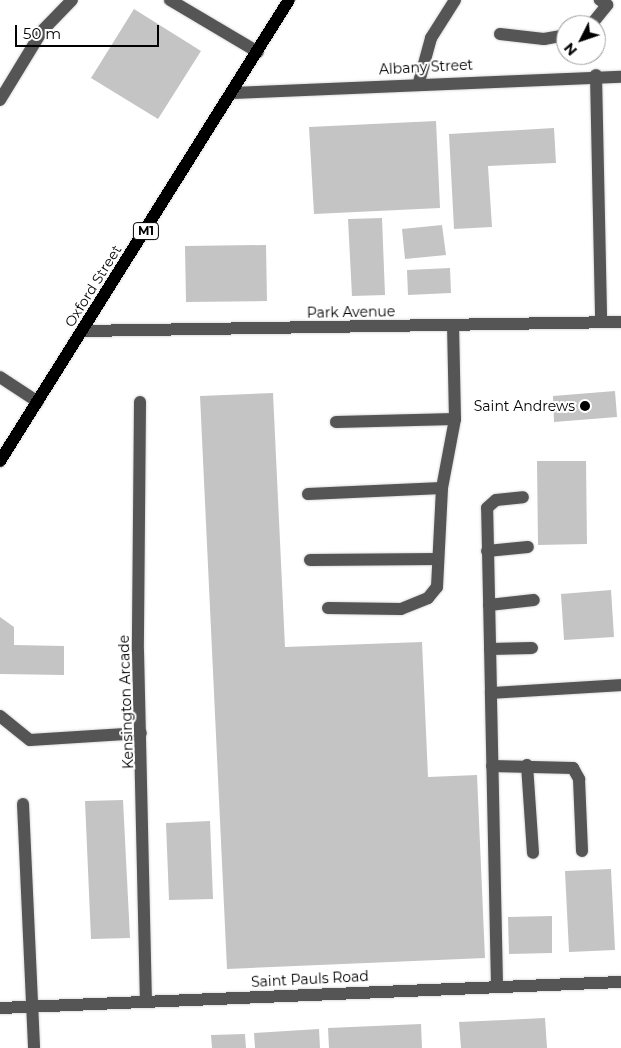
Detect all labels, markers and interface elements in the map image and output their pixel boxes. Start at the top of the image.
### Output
scale bar [18,15,161,47]
north arrow [556,15,606,65]
text: 50 m [23,24,61,43]
text: N [560,39,581,59]
street label: Albany Street [378,56,474,78]
road number: M1 [132,222,160,240]
street label: Oxford Street [61,242,125,330]
street label: Park Avenue [307,303,395,321]
place label: Saint Andrews [474,398,575,414]
marker: Saint Andrews [579,400,591,412]
street label: Kensington Arcade [115,635,137,769]
street label: Saint Pauls Road [251,968,369,990]

